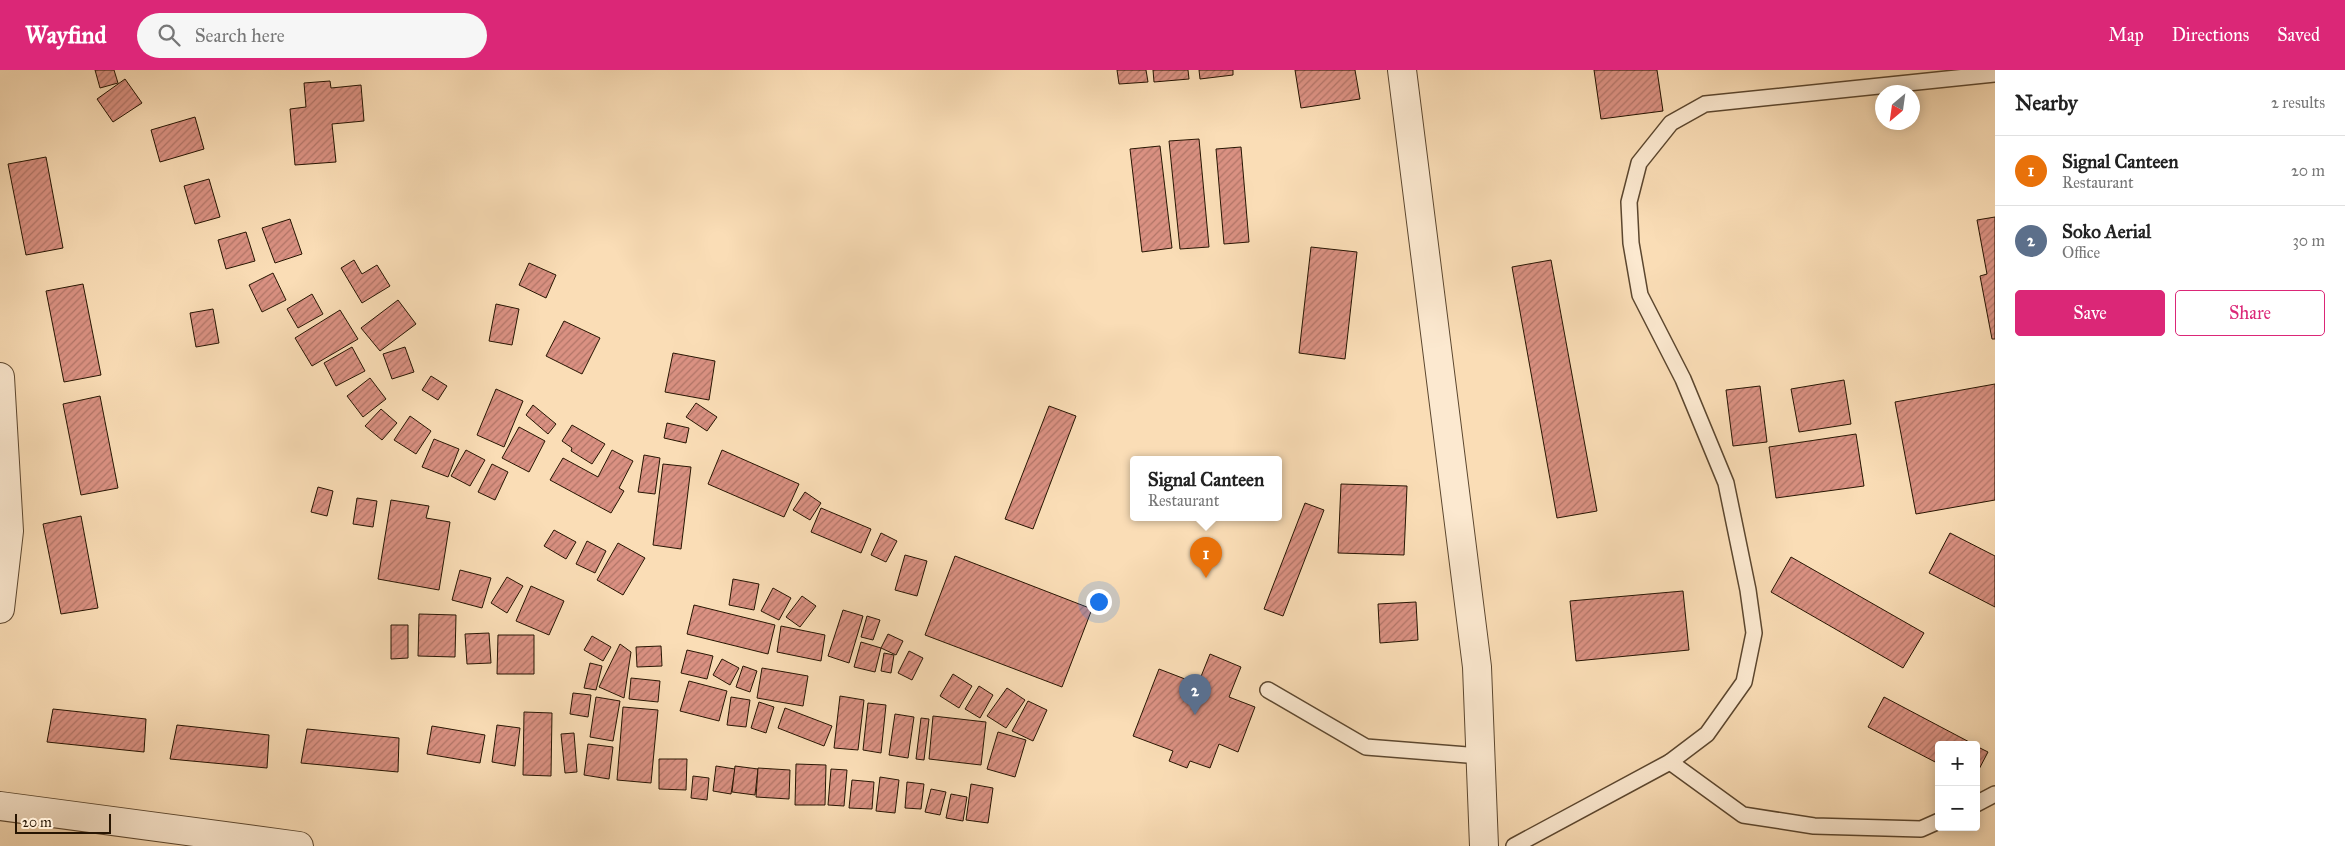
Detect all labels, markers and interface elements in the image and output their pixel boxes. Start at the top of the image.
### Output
search box [137,13,487,58]
text: Wayfind [25,20,107,50]
icon: search [155,21,183,49]
text: Search here [195,24,285,47]
text: Map [2108,24,2144,46]
text: Directions [2172,24,2249,46]
text: Saved [2277,24,2320,46]
north arrow [1875,85,1920,130]
text: Nearby [2015,90,2078,116]
text: 2 results [2271,93,2325,112]
text: Signal Canteen [2062,150,2179,173]
text: 1 [2028,161,2034,180]
text: 20 m [2291,161,2325,180]
text: Restaurant [2062,173,2134,192]
text: Soko Aerial [2062,220,2151,243]
text: 2 [2027,231,2035,250]
text: 30 m [2292,231,2325,250]
text: Office [2062,243,2100,262]
button: Save [2015,290,2165,336]
button: Share [2175,290,2325,336]
popup [1130,456,1282,521]
text: Signal Canteen [1148,468,1264,491]
text: Restaurant [1148,491,1219,510]
pin: 1 [1190,537,1222,578]
your location [1086,589,1112,615]
pin: 2 [1179,674,1211,715]
map controls [1935,741,1980,831]
button: + [1935,741,1980,786]
button: − [1935,786,1980,831]
scale bar [15,811,111,834]
text: 20 m [22,814,52,831]

